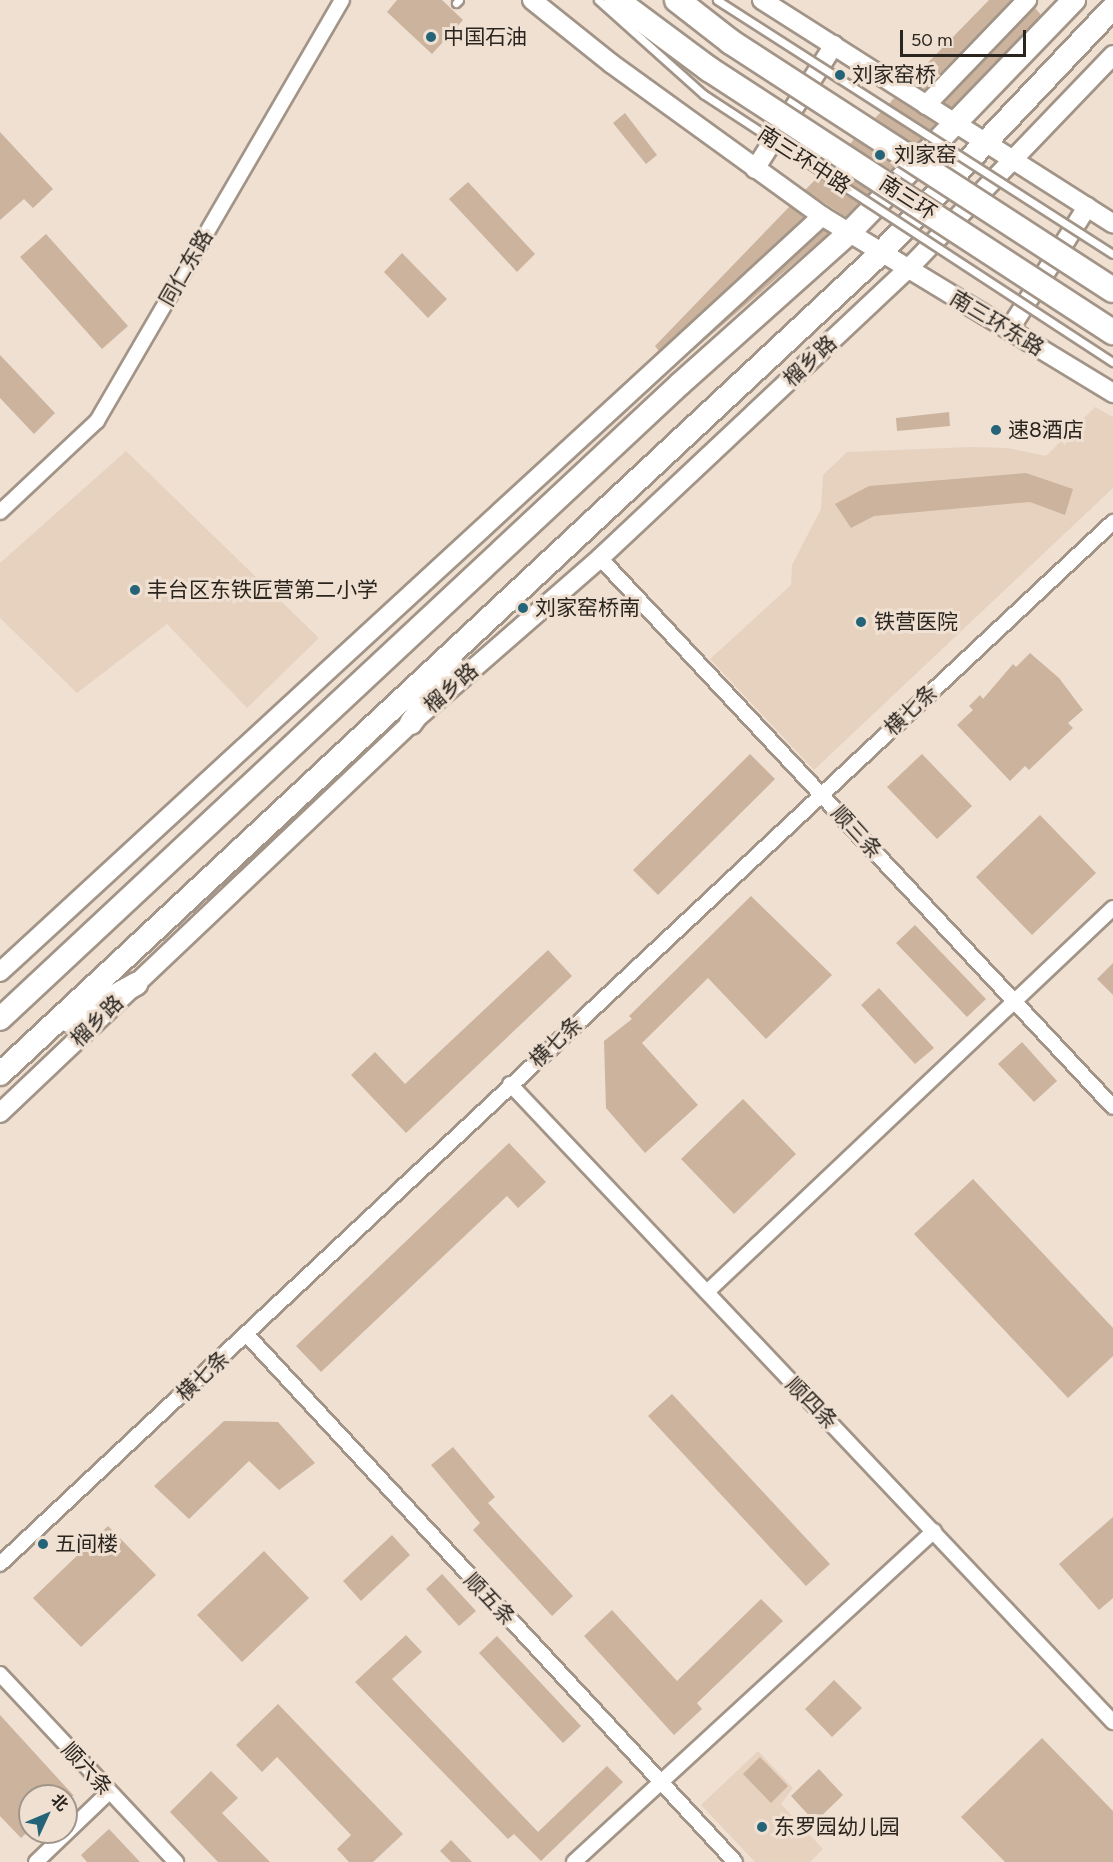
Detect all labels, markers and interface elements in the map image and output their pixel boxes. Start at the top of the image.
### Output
scale bar [903,18,1029,56]
place label: 中国石油 [443,24,527,50]
text: 50 m [911,29,953,51]
marker: 中国石油 [424,30,438,44]
place label: 刘家窑桥 [852,62,936,88]
marker: 刘家窑桥 [833,68,847,82]
street label: 南三环中路 [753,121,855,199]
place label: 刘家窑 [894,142,957,168]
marker: 刘家窑 [871,146,889,164]
street label: 南三环 [875,170,941,226]
street label: 同仁东路 [154,225,218,311]
street label: 南三环东路 [946,285,1048,361]
street label: 榴乡路 [778,330,842,392]
place label: 速8酒店 [1008,417,1084,443]
marker: 速8酒店 [989,423,1003,437]
place label: 丰台区东铁匠营第二小学 [147,577,378,603]
marker: 丰台区东铁匠营第二小学 [128,583,142,597]
place label: 刘家窑桥南 [535,595,640,621]
marker: 刘家窑桥南 [516,601,530,615]
place label: 铁营医院 [874,609,958,635]
marker: 铁营医院 [852,613,870,631]
street label: 榴乡路 [419,658,483,718]
street label: 横七条 [879,679,943,741]
street label: 顺三条 [827,800,887,864]
street label: 榴乡路 [66,990,128,1052]
street label: 横七条 [524,1011,588,1073]
street label: 横七条 [171,1345,235,1407]
street label: 顺四条 [781,1372,843,1434]
place label: 五间楼 [55,1531,118,1557]
marker: 五间楼 [36,1537,50,1551]
street label: 顺五条 [459,1567,521,1631]
street label: 顺六条 [56,1737,118,1801]
north arrow [18,1784,78,1844]
text: 北 [47,1790,72,1815]
place label: 东罗园幼儿园 [774,1814,900,1840]
marker: 东罗园幼儿园 [755,1820,769,1834]

